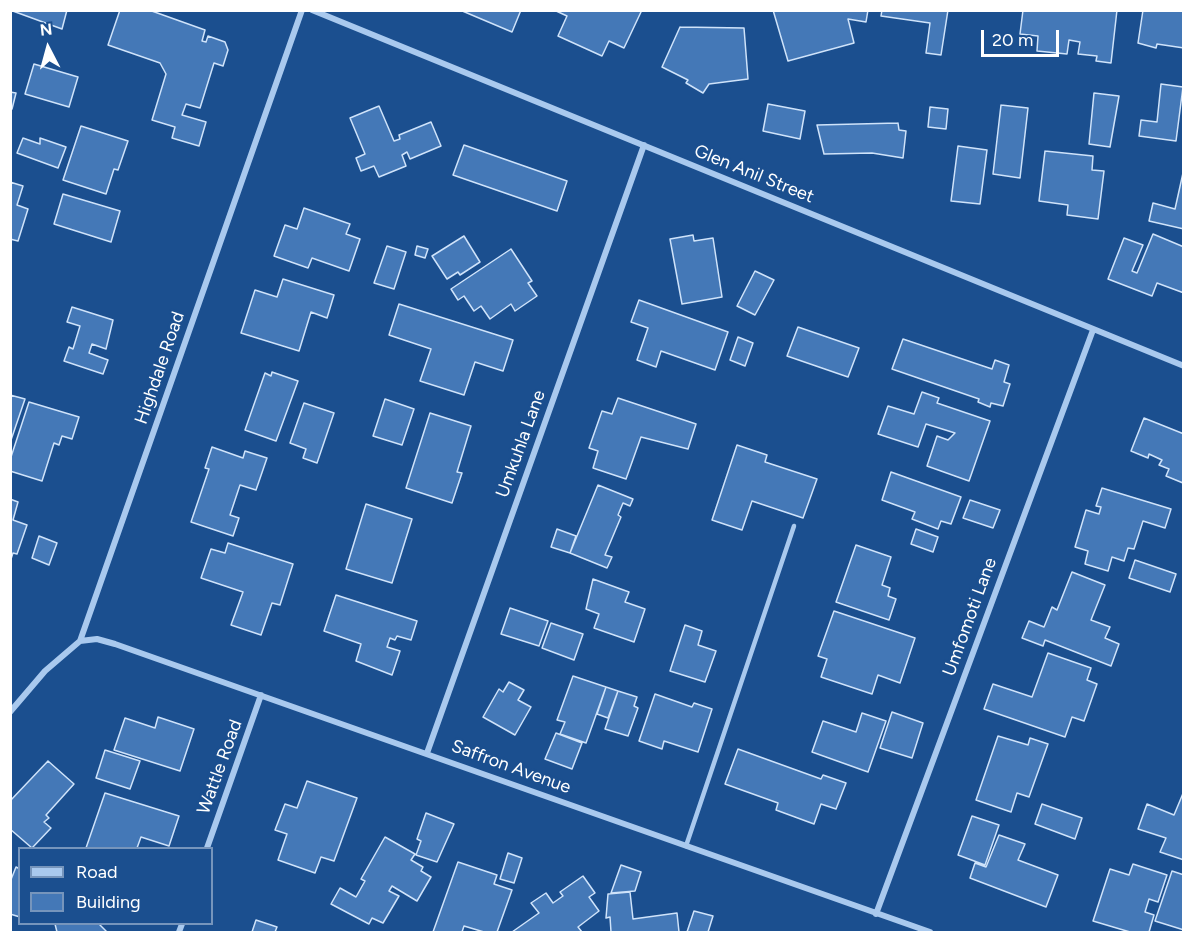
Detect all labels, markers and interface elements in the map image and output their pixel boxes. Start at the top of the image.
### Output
north arrow [18,18,78,78]
scale bar [984,18,1062,56]
text: N [39,20,53,40]
text: 20 m [992,29,1033,51]
street label: Glen Anil Street [691,140,817,208]
street label: Highdale Road [131,309,189,427]
street label: Umkuhla Lane [492,387,550,501]
street label: Umfomoti Lane [939,555,1001,679]
street label: Wattle Road [193,717,247,817]
street label: Saffron Avenue [448,735,574,799]
legend [18,847,213,925]
text: Road [76,861,117,883]
text: Building [76,891,141,913]

